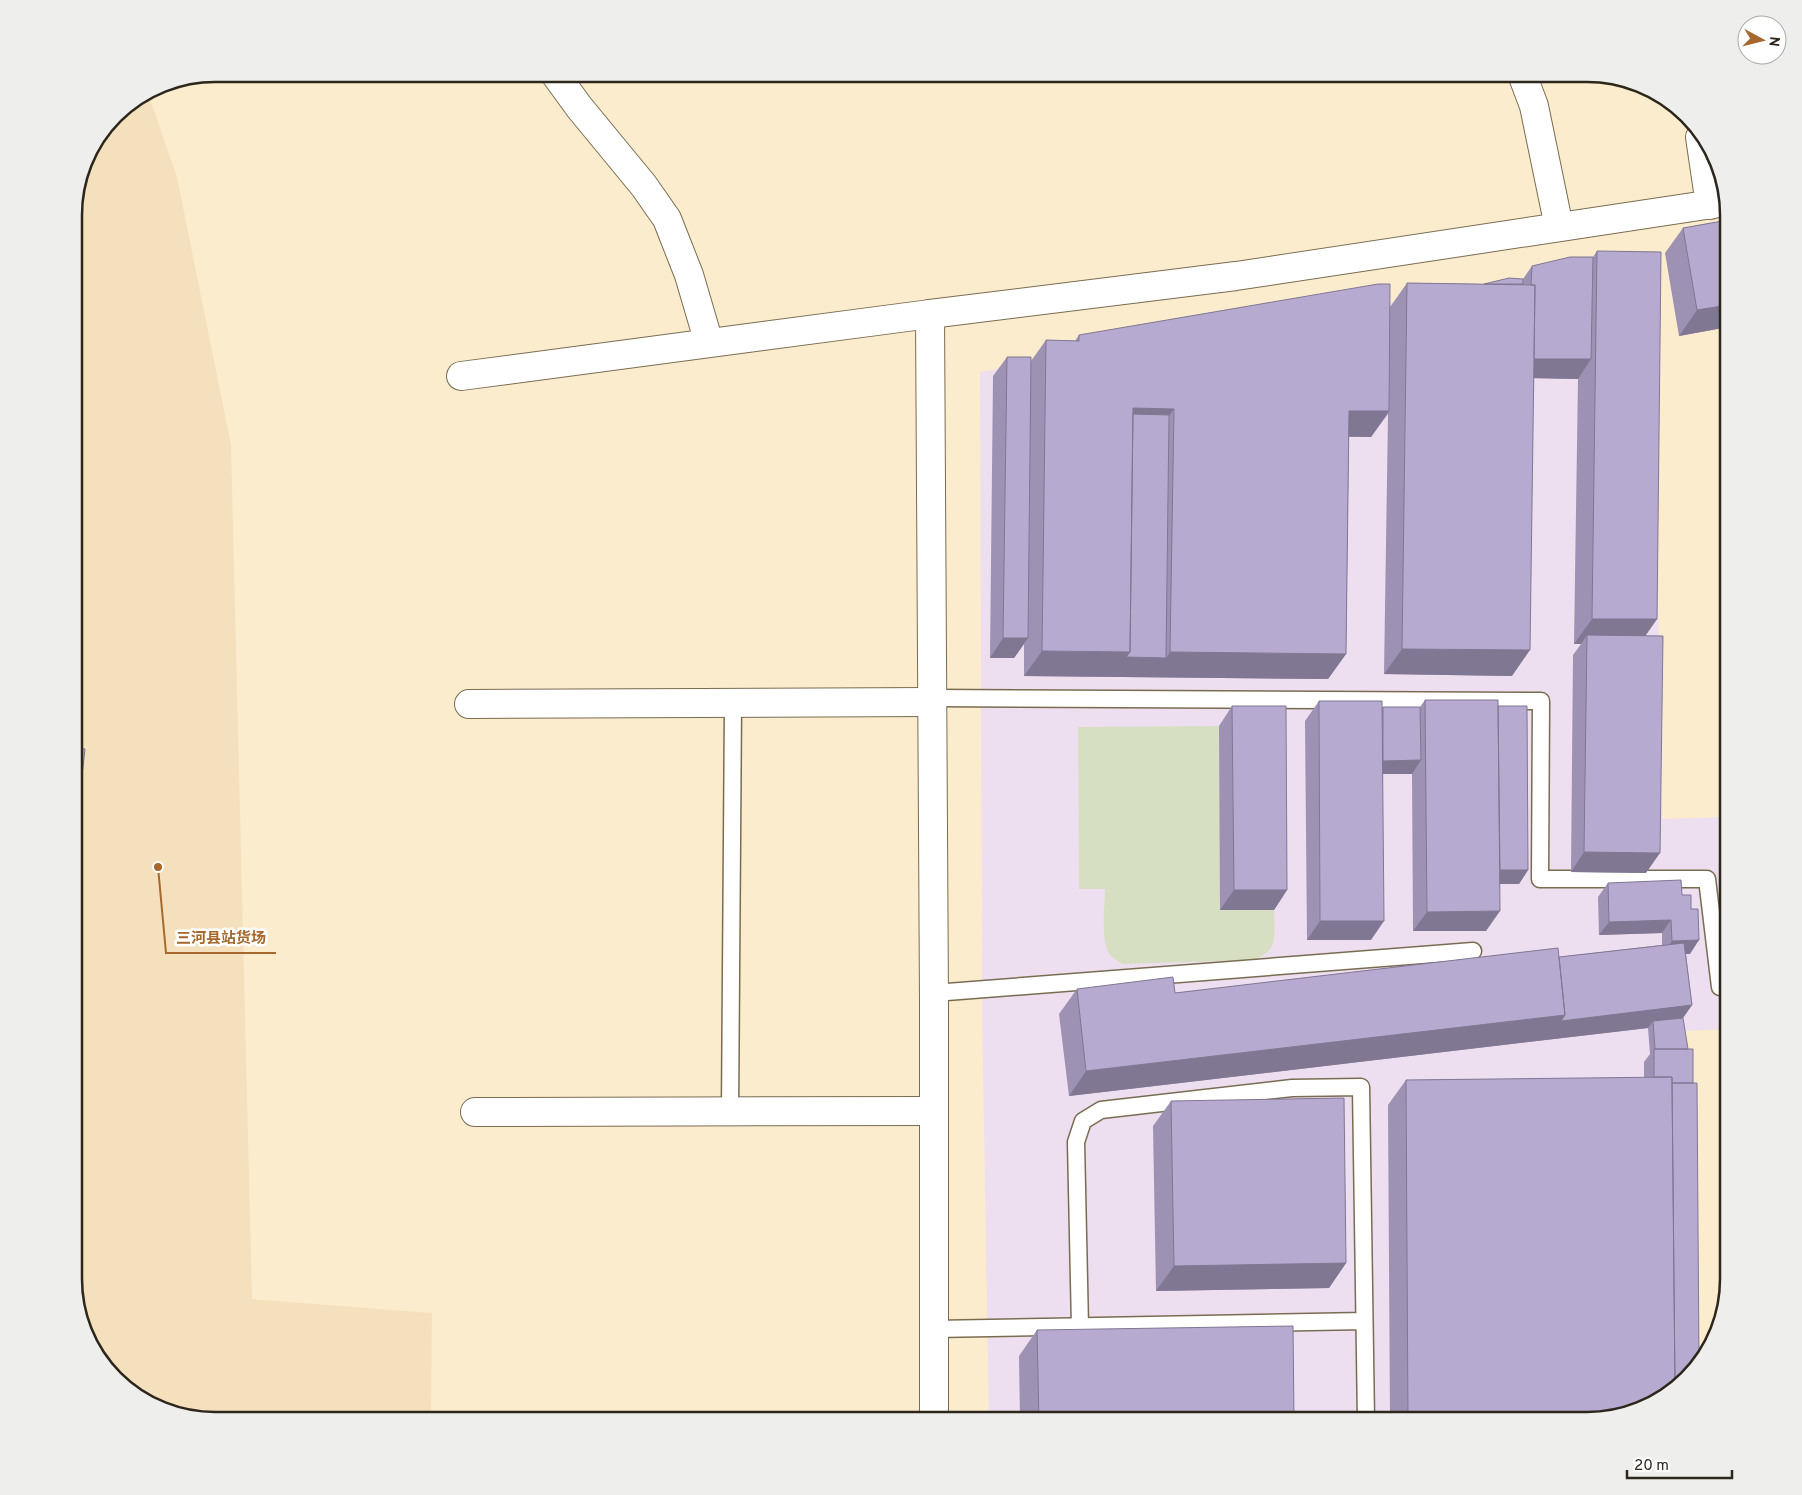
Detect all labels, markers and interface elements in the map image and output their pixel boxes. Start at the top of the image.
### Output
north arrow [1737,15,1787,65]
text: N [1764,35,1782,47]
callout: 三河县站货场 [166,923,276,953]
text: 三河县站货场 [176,929,266,949]
scale bar [1627,1448,1732,1480]
text: 20 m [1634,1457,1669,1476]

